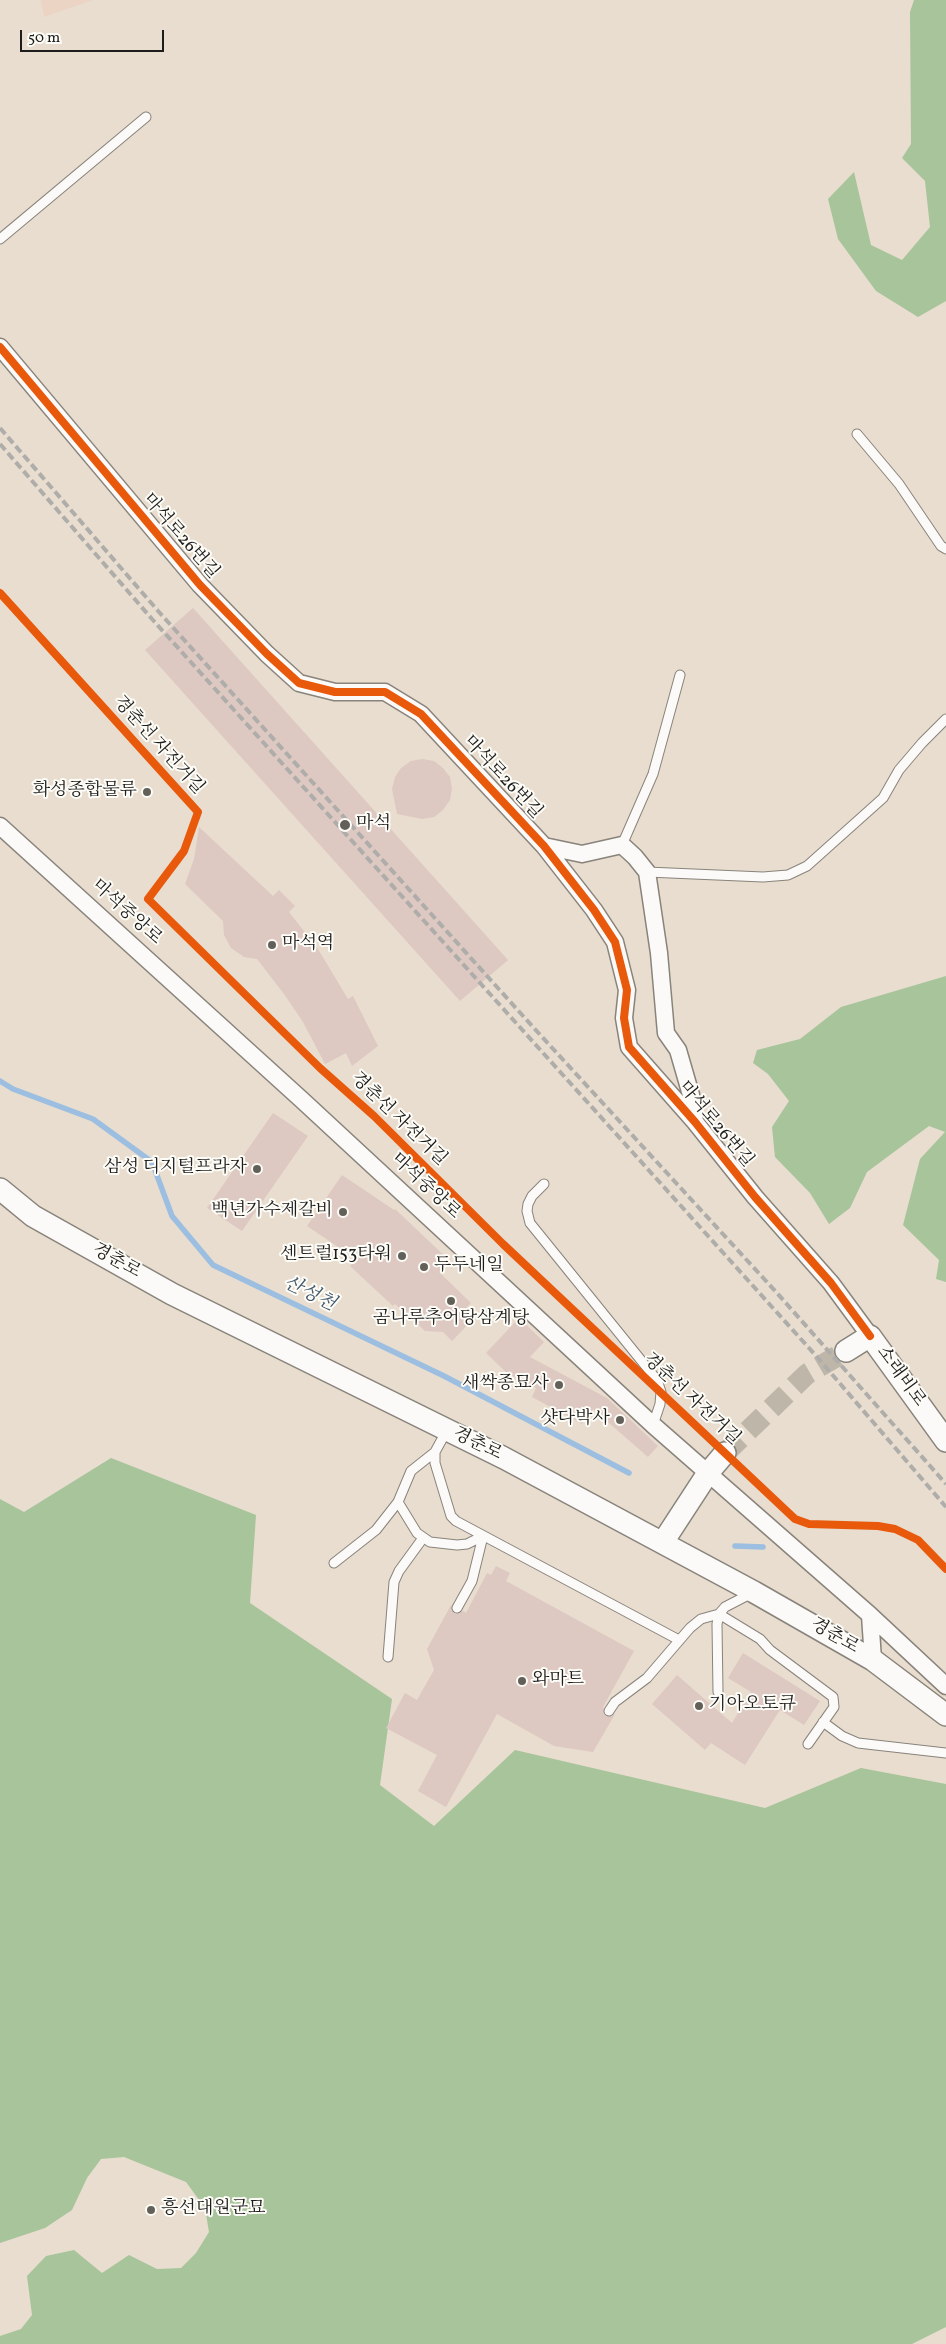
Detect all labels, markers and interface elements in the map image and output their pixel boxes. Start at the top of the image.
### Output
scale bar [22,20,166,52]
text: 50 m [28,28,60,49]
street label: 마석로26번길 [137,490,223,584]
street label: 경춘선 자전거길 [108,692,208,800]
street label: 마석로26번길 [458,732,546,824]
place label: 화성종합물류 [33,781,137,803]
marker: 화성종합물류 [141,786,153,798]
place label: 마석 [356,814,391,836]
marker: 마석 [338,818,352,832]
street label: 마석중앙로 [86,876,166,950]
place label: 마석역 [282,934,334,956]
marker: 마석역 [266,939,278,951]
street label: 경춘선 자전거길 [345,1069,451,1171]
street label: 마석로26번길 [673,1078,757,1172]
street label: 마석중앙로 [386,1149,464,1225]
place label: 삼성 디지털프라자 [104,1158,247,1180]
marker: 삼성 디지털프라자 [251,1163,263,1175]
place label: 백년가수제갈비 [211,1201,333,1223]
marker: 백년가수제갈비 [337,1206,349,1218]
street label: 경춘로 [88,1240,144,1284]
place label: 센트럴153타워 [280,1245,392,1267]
marker: 센트럴153타워 [396,1250,408,1262]
place label: 두두네일 [434,1256,504,1278]
marker: 두두네일 [418,1261,430,1273]
water label: 산성천 [279,1273,339,1317]
marker: 곰나루추어탕삼계탕 [445,1295,457,1307]
place label: 곰나루추어탕삼계탕 [373,1309,529,1331]
street label: 소래비로 [871,1343,929,1411]
street label: 경춘선 자전거길 [638,1349,744,1451]
place label: 새싹종묘사 [462,1374,549,1396]
marker: 새싹종묘사 [553,1379,565,1391]
place label: 샷다박사 [540,1409,610,1431]
marker: 샷다박사 [614,1414,626,1426]
street label: 경춘로 [449,1424,505,1466]
street label: 경춘로 [806,1615,862,1659]
place label: 와마트 [532,1670,584,1692]
marker: 와마트 [516,1675,528,1687]
place label: 기아오토큐 [709,1695,796,1717]
marker: 기아오토큐 [693,1700,705,1712]
place label: 흥선대원군묘 [161,2199,265,2221]
marker: 흥선대원군묘 [145,2204,157,2216]

